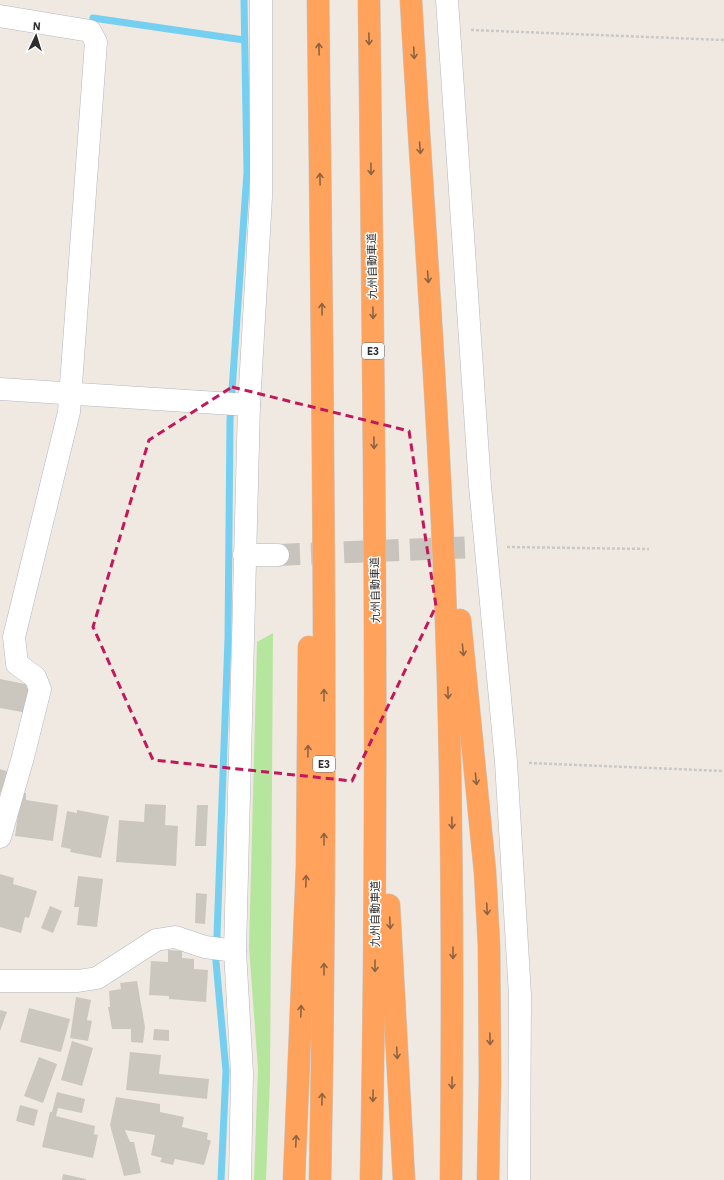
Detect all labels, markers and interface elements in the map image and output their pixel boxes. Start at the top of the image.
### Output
north arrow [16,16,56,56]
text: N [32,19,41,33]
one-way arrow [365,32,373,45]
one-way arrow [315,43,322,56]
one-way arrow [410,46,418,59]
one-way arrow [416,141,423,154]
one-way arrow [367,162,375,175]
one-way arrow [316,173,324,186]
street label: 九州自動車道 [364,233,380,299]
one-way arrow [425,270,432,283]
one-way arrow [318,303,326,316]
one-way arrow [369,306,377,319]
road number: E3 [362,343,384,359]
one-way arrow [370,436,378,449]
street label: 九州自動車道 [367,557,383,623]
one-way arrow [459,643,466,656]
one-way arrow [445,686,452,699]
one-way arrow [320,689,328,702]
one-way arrow [304,745,312,758]
road number: E3 [313,756,335,772]
one-way arrow [472,772,479,785]
one-way arrow [448,816,455,829]
one-way arrow [320,833,328,846]
one-way arrow [302,875,310,888]
street label: 九州自動車道 [368,881,382,947]
one-way arrow [483,902,491,915]
one-way arrow [386,916,393,929]
one-way arrow [449,946,457,959]
one-way arrow [371,959,379,972]
one-way arrow [320,963,328,976]
one-way arrow [298,1005,305,1018]
one-way arrow [486,1032,494,1045]
one-way arrow [394,1046,401,1059]
one-way arrow [448,1076,456,1089]
one-way arrow [369,1089,377,1102]
one-way arrow [318,1093,326,1106]
one-way arrow [292,1135,300,1148]

